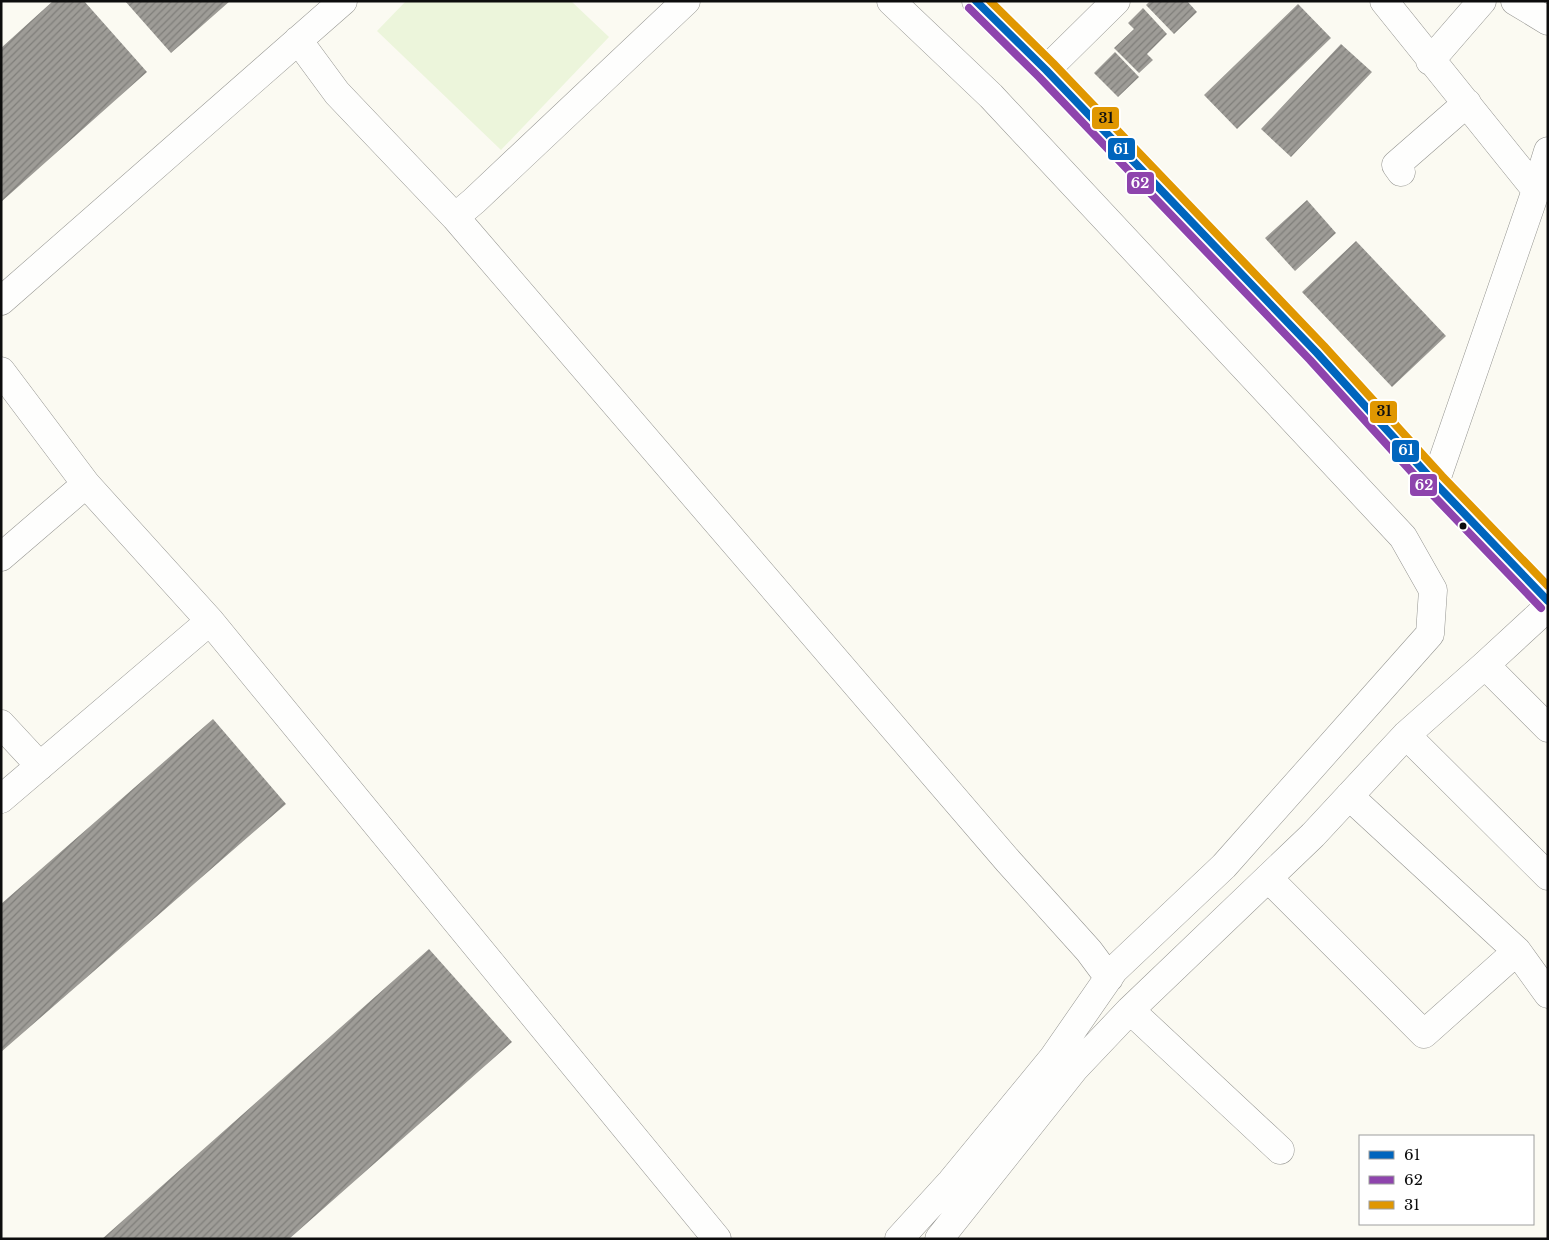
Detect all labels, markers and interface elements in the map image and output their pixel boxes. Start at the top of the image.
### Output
line badge: 31 [1091,106,1120,130]
text: 31 [1098,109,1114,127]
line badge: 61 [1107,137,1136,161]
text: 61 [1113,140,1129,158]
line badge: 62 [1126,171,1155,195]
text: 62 [1131,174,1149,192]
line badge: 31 [1369,400,1398,424]
text: 31 [1376,402,1392,420]
line badge: 61 [1391,439,1420,463]
text: 61 [1398,441,1414,459]
line badge: 62 [1409,473,1438,497]
text: 62 [1415,476,1433,494]
unlabelled marker [1458,521,1468,531]
legend [1359,1135,1534,1225]
text: 61 [1404,1145,1420,1164]
text: 62 [1404,1170,1423,1189]
text: 31 [1404,1195,1420,1214]

